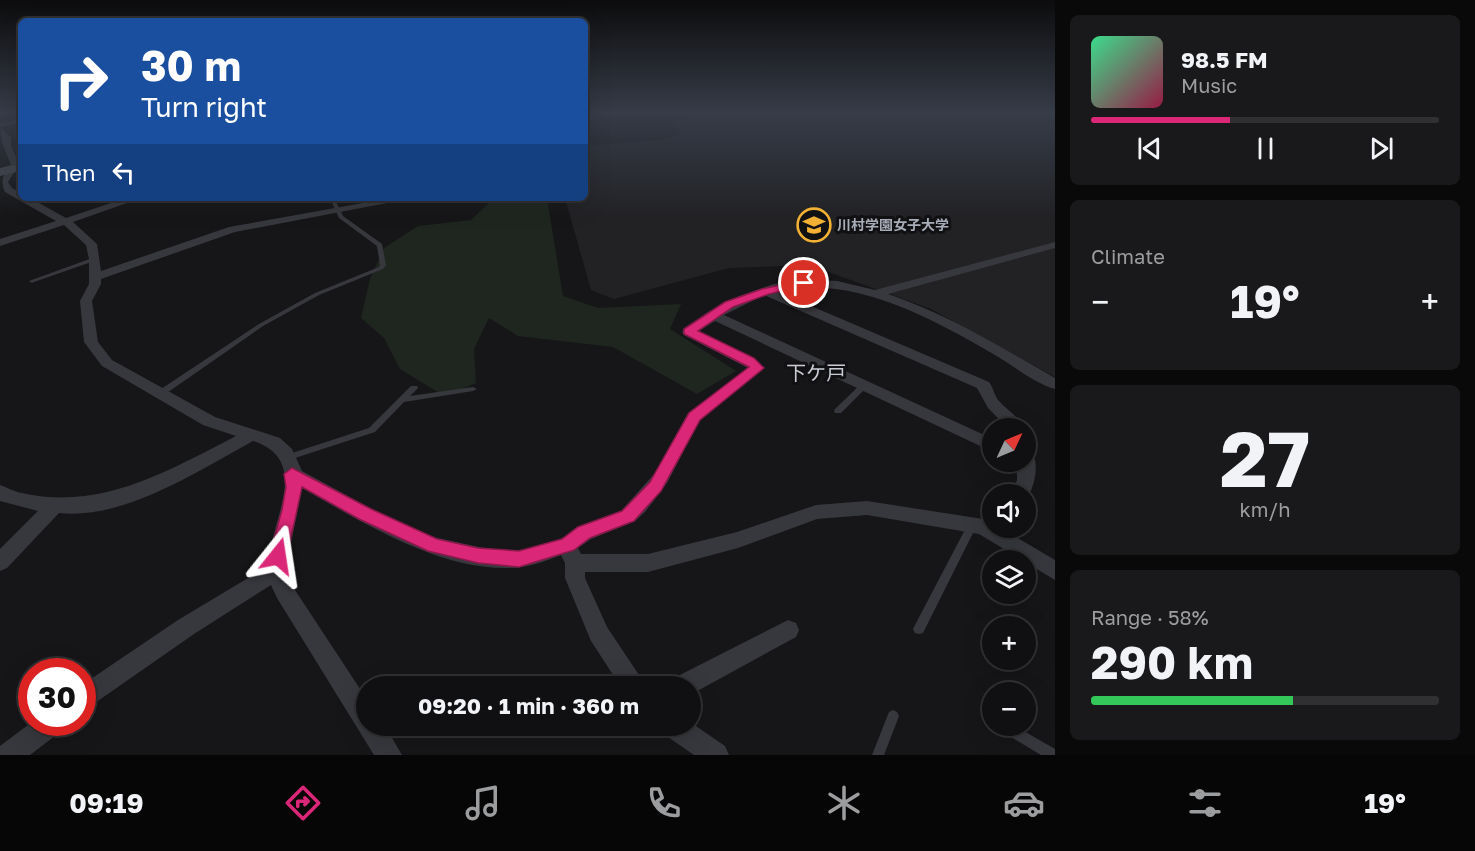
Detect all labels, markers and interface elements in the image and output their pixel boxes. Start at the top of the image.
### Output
text: 30 m [141,40,241,90]
icon: right [42,42,120,120]
text: 98.5 FM [1181,46,1268,73]
text: Music [1181,73,1237,97]
text: Turn right [141,91,267,123]
icon: previous [1133,132,1166,165]
icon: pause [1249,132,1282,165]
icon: next [1365,132,1398,165]
icon: left [107,156,140,189]
text: Then [42,159,95,186]
school or university icon: 川村学園女子大学 [796,207,832,243]
place label: 川村学園女子大学 [837,216,949,233]
text: Climate [1091,244,1165,268]
pin [778,257,829,308]
icon: arrive [787,266,820,299]
text: 19° [1230,274,1300,328]
text: − [1091,282,1109,321]
text: + [1421,282,1439,321]
district label: 下ケ戸 [786,360,846,384]
text: 27 [1220,411,1310,504]
north arrow [982,418,1036,472]
map controls [982,418,1036,736]
button: sound [982,484,1036,538]
text: km/h [1240,497,1290,521]
position arrow [246,524,310,588]
button: layers [982,550,1036,604]
text: Range · 58% [1091,605,1209,629]
button: + [982,616,1036,670]
text: 290 km [1091,635,1253,689]
speed limit sign: 30 [18,658,96,736]
button: − [982,682,1036,736]
text: 09:20 · 1 min · 360 m [418,692,639,719]
icon: directions [282,782,324,824]
icon: music [462,782,504,824]
icon: phone [643,782,685,824]
icon: climate [823,782,865,824]
icon: car [1003,782,1045,824]
icon: filters [1184,782,1226,824]
text: 09:19 [69,787,144,819]
text: 19° [1364,787,1406,819]

